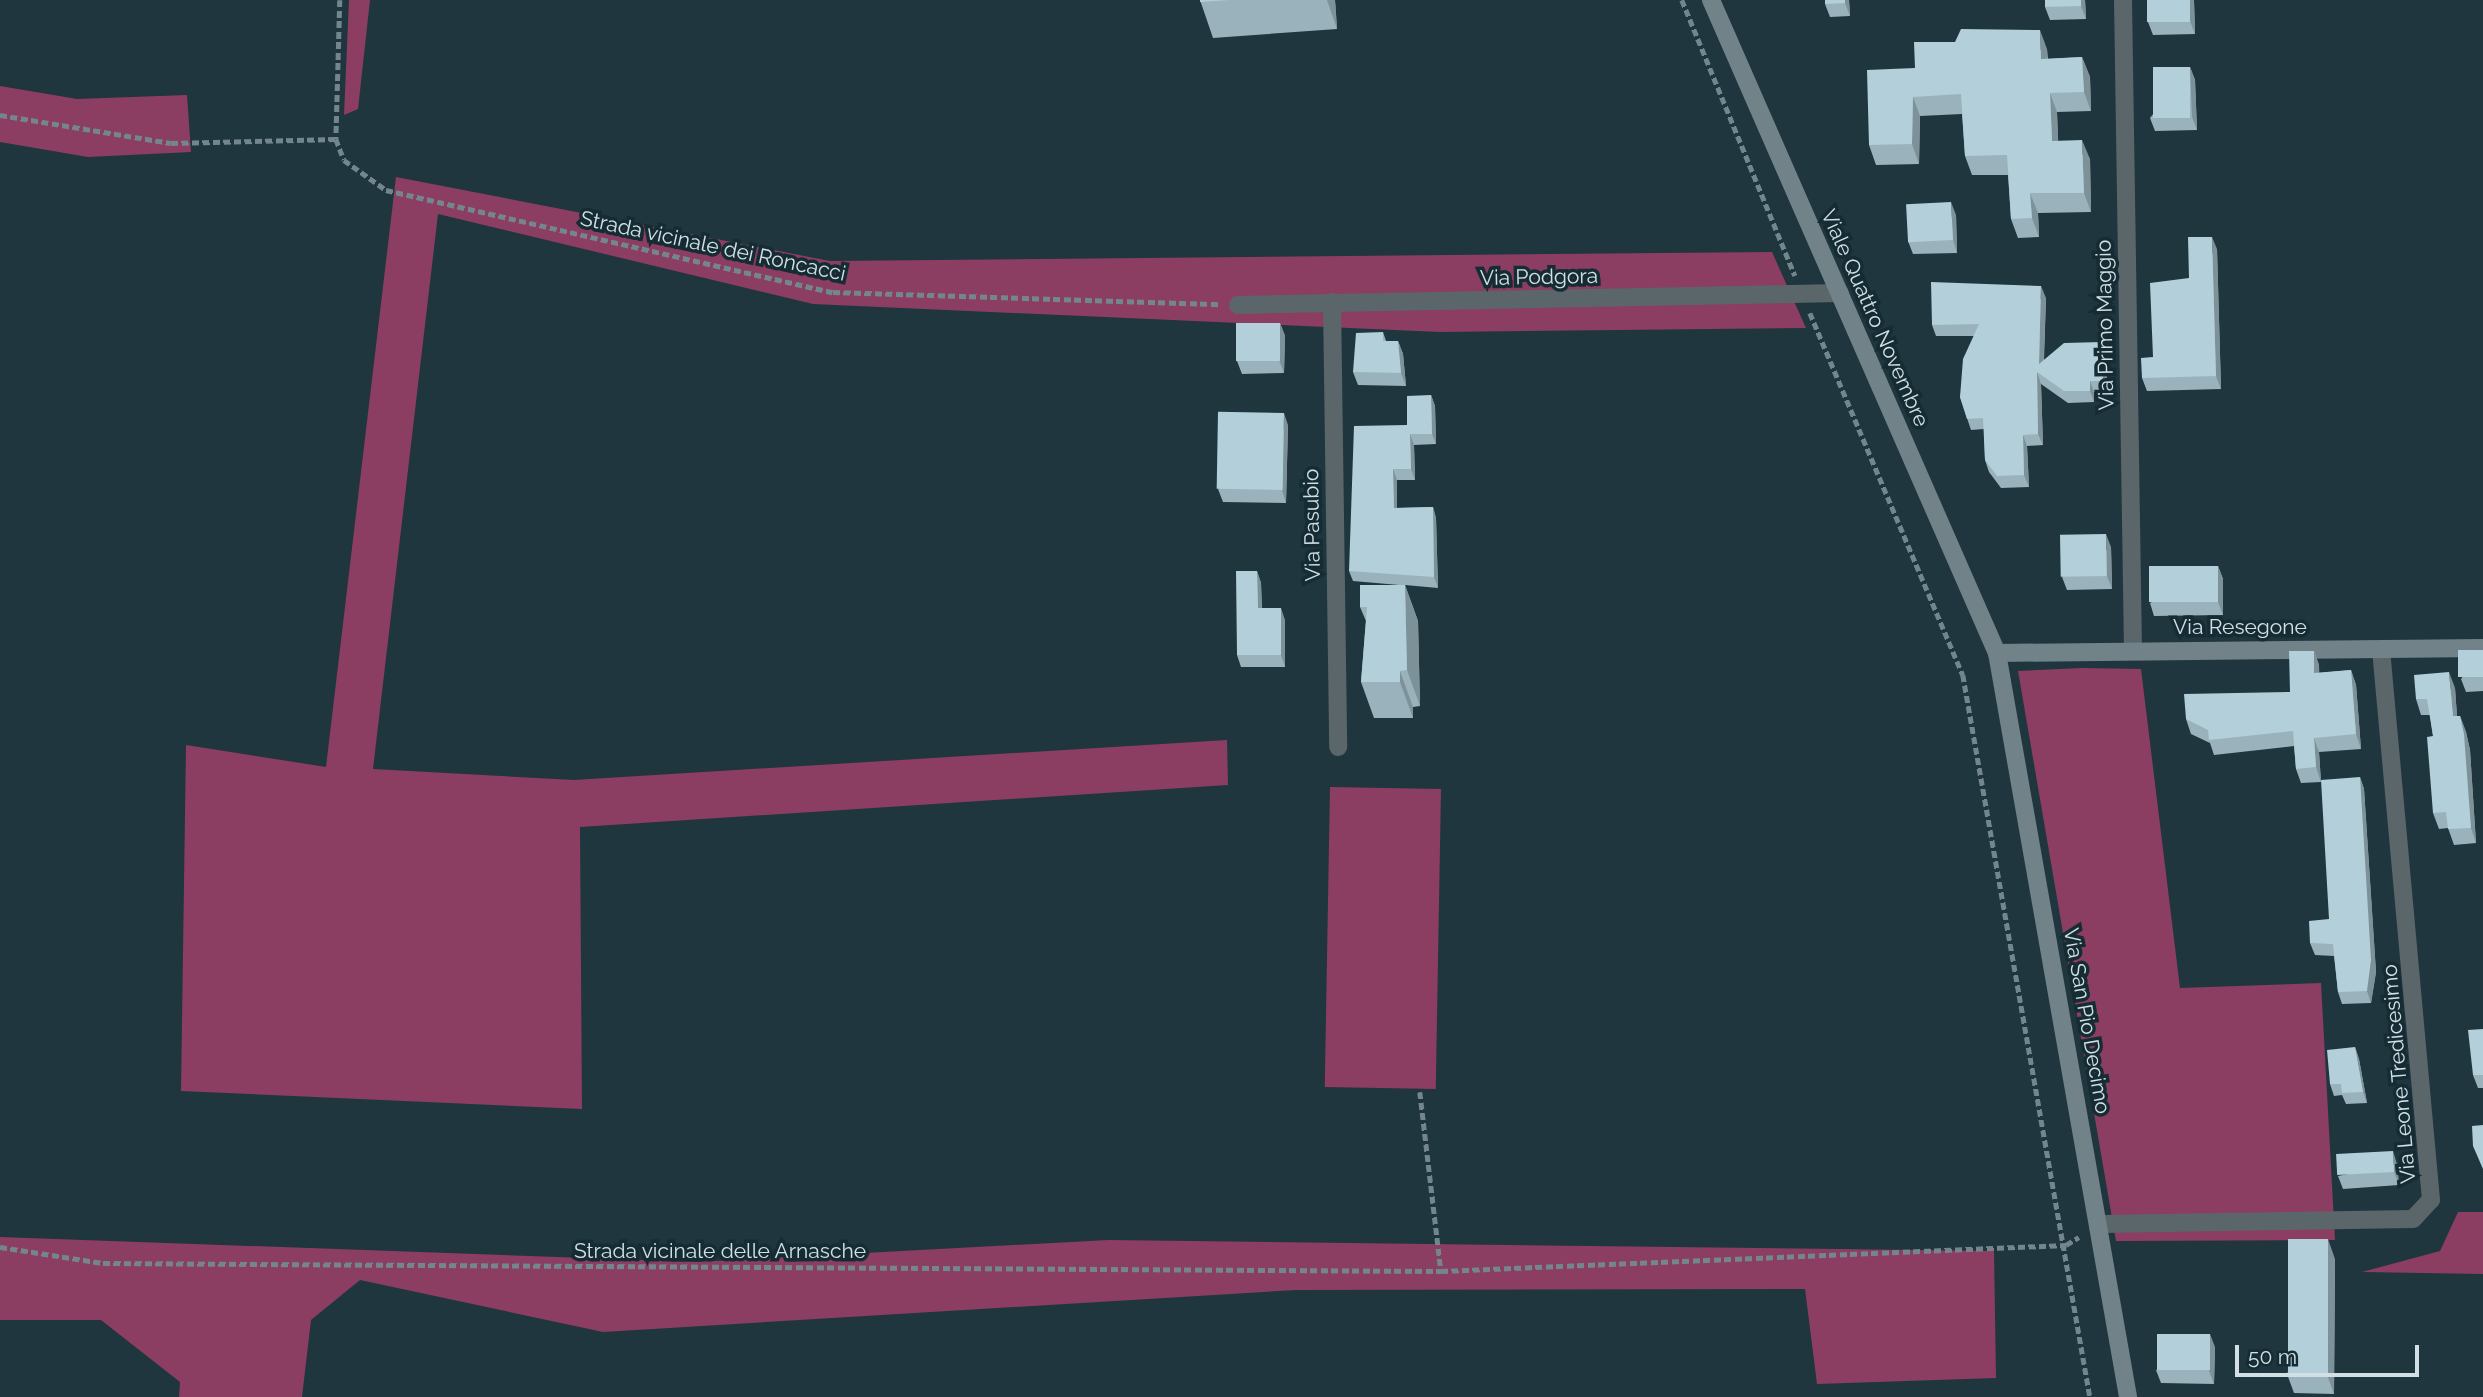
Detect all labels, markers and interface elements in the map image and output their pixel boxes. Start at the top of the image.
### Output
street label: Strada vicinale dei Roncacci [578,205,848,287]
street label: Viale Quattro Novembre [1816,205,1934,431]
street label: Via Primo Maggio [2091,240,2119,410]
street label: Via Podgora [1480,263,1598,291]
street label: Via Pasubio [1298,468,1326,582]
street label: Via Resegone [2173,614,2307,640]
street label: Via San Pio Decimo [2058,926,2116,1116]
street label: Via Leone Tredicesimo [2377,963,2421,1185]
street label: Strada vicinale delle Arnasche [573,1238,867,1264]
scale bar [2238,1330,2422,1374]
text: 50 m [2248,1344,2297,1369]

